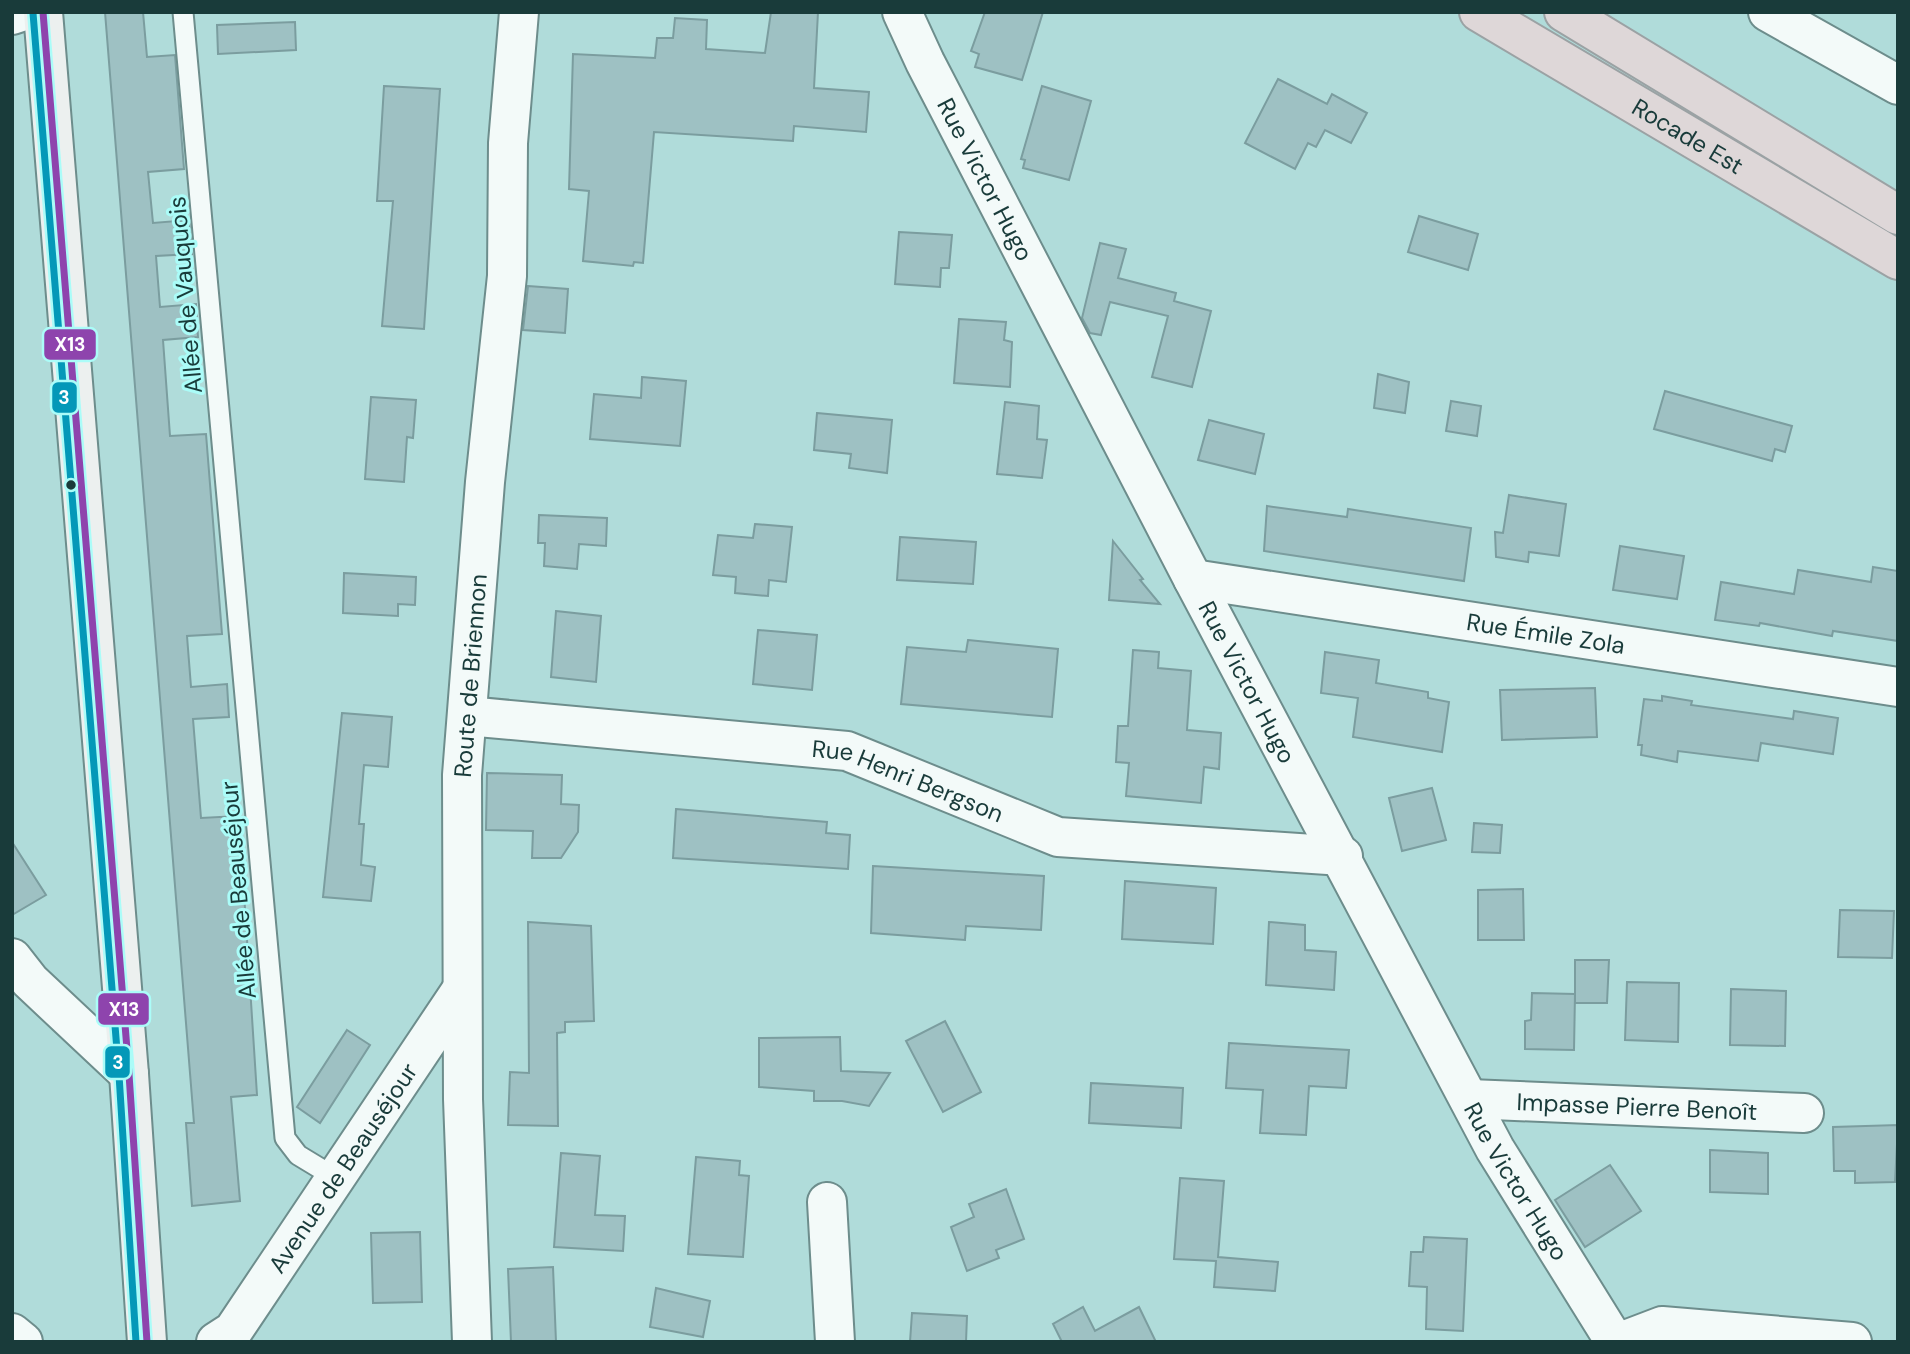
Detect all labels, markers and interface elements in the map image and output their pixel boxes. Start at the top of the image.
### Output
street label: Rocade Est [1627,91,1749,181]
street label: Rue Victor Hugo [931,92,1041,266]
street label: Allée de Vauquois [161,195,209,395]
line badge: X13 [43,328,97,361]
text: X13 [54,332,86,357]
line badge: 3 [51,381,78,414]
text: 3 [58,385,70,410]
unlabelled marker [64,478,78,492]
street label: Route de Briennon [446,573,493,778]
street label: Rue Victor Hugo [1192,596,1303,768]
street label: Rue Émile Zola [1465,606,1627,660]
street label: Rue Henri Bergson [811,732,1008,829]
street label: Allée de Beauséjour [213,780,263,1000]
line badge: X13 [97,992,150,1026]
text: X13 [108,997,140,1022]
line badge: 3 [104,1045,131,1079]
text: 3 [112,1050,124,1075]
street label: Avenue de Beauséjour [261,1056,424,1279]
street label: Impasse Pierre Benoît [1516,1085,1758,1127]
street label: Rue Victor Hugo [1457,1097,1576,1266]

